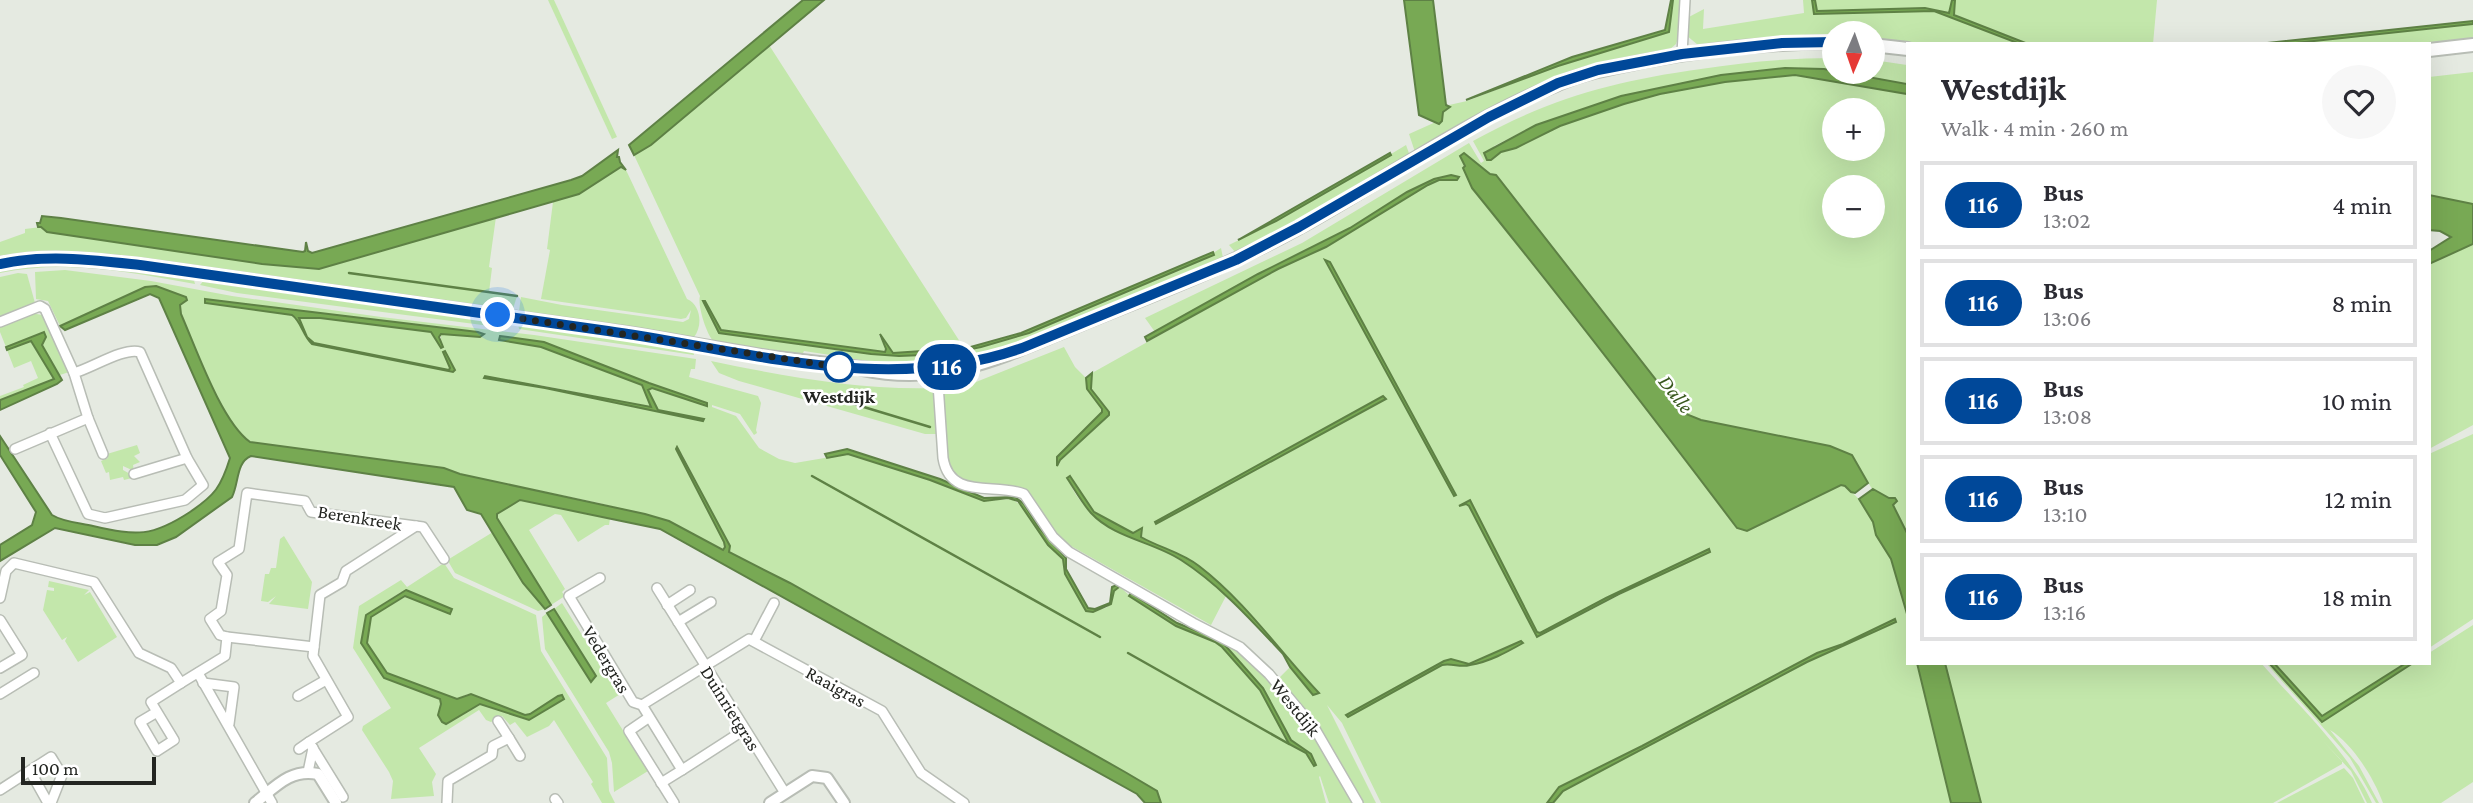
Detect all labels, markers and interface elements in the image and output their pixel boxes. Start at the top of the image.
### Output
north arrow [1822,21,1885,84]
map controls [1822,21,1885,238]
button: heart [2322,65,2396,139]
text: Westdijk [1941,70,2066,107]
button: + [1822,98,1885,161]
text: Walk · 4 min · 260 m [1941,115,2128,141]
button: − [1822,175,1885,238]
text: Bus [2043,178,2084,207]
text: 116 [1968,191,1999,218]
text: 4 min [2332,191,2392,220]
text: 13:02 [2043,207,2091,233]
text: Bus [2043,276,2084,305]
text: 116 [1968,289,1999,316]
text: 8 min [2331,289,2392,318]
your location [480,297,515,332]
text: 13:06 [2043,305,2092,331]
line badge: 116 [907,344,987,390]
marker: Westdijk [824,352,854,382]
text: 116 [931,353,963,380]
water label: Dalle [1654,370,1698,418]
text: Bus [2043,374,2084,403]
place label: Westdijk [802,386,876,408]
text: 116 [1968,387,1999,414]
text: 10 min [2322,387,2392,416]
text: 13:08 [2043,403,2092,429]
text: Bus [2043,472,2084,501]
text: 116 [1968,485,1999,512]
text: 12 min [2324,485,2392,514]
street label: Berenkreek [316,500,404,535]
text: 13:10 [2043,501,2087,527]
text: Bus [2043,570,2084,599]
text: 116 [1968,583,1999,610]
text: 18 min [2323,583,2392,612]
text: 13:16 [2043,599,2086,625]
street label: Vedergras [578,622,635,697]
street label: Duinrietgras [696,662,765,755]
street label: Raaigras [802,662,869,711]
street label: Westdijk [1265,675,1326,741]
scale bar [21,754,156,786]
text: 100 m [32,758,79,779]

